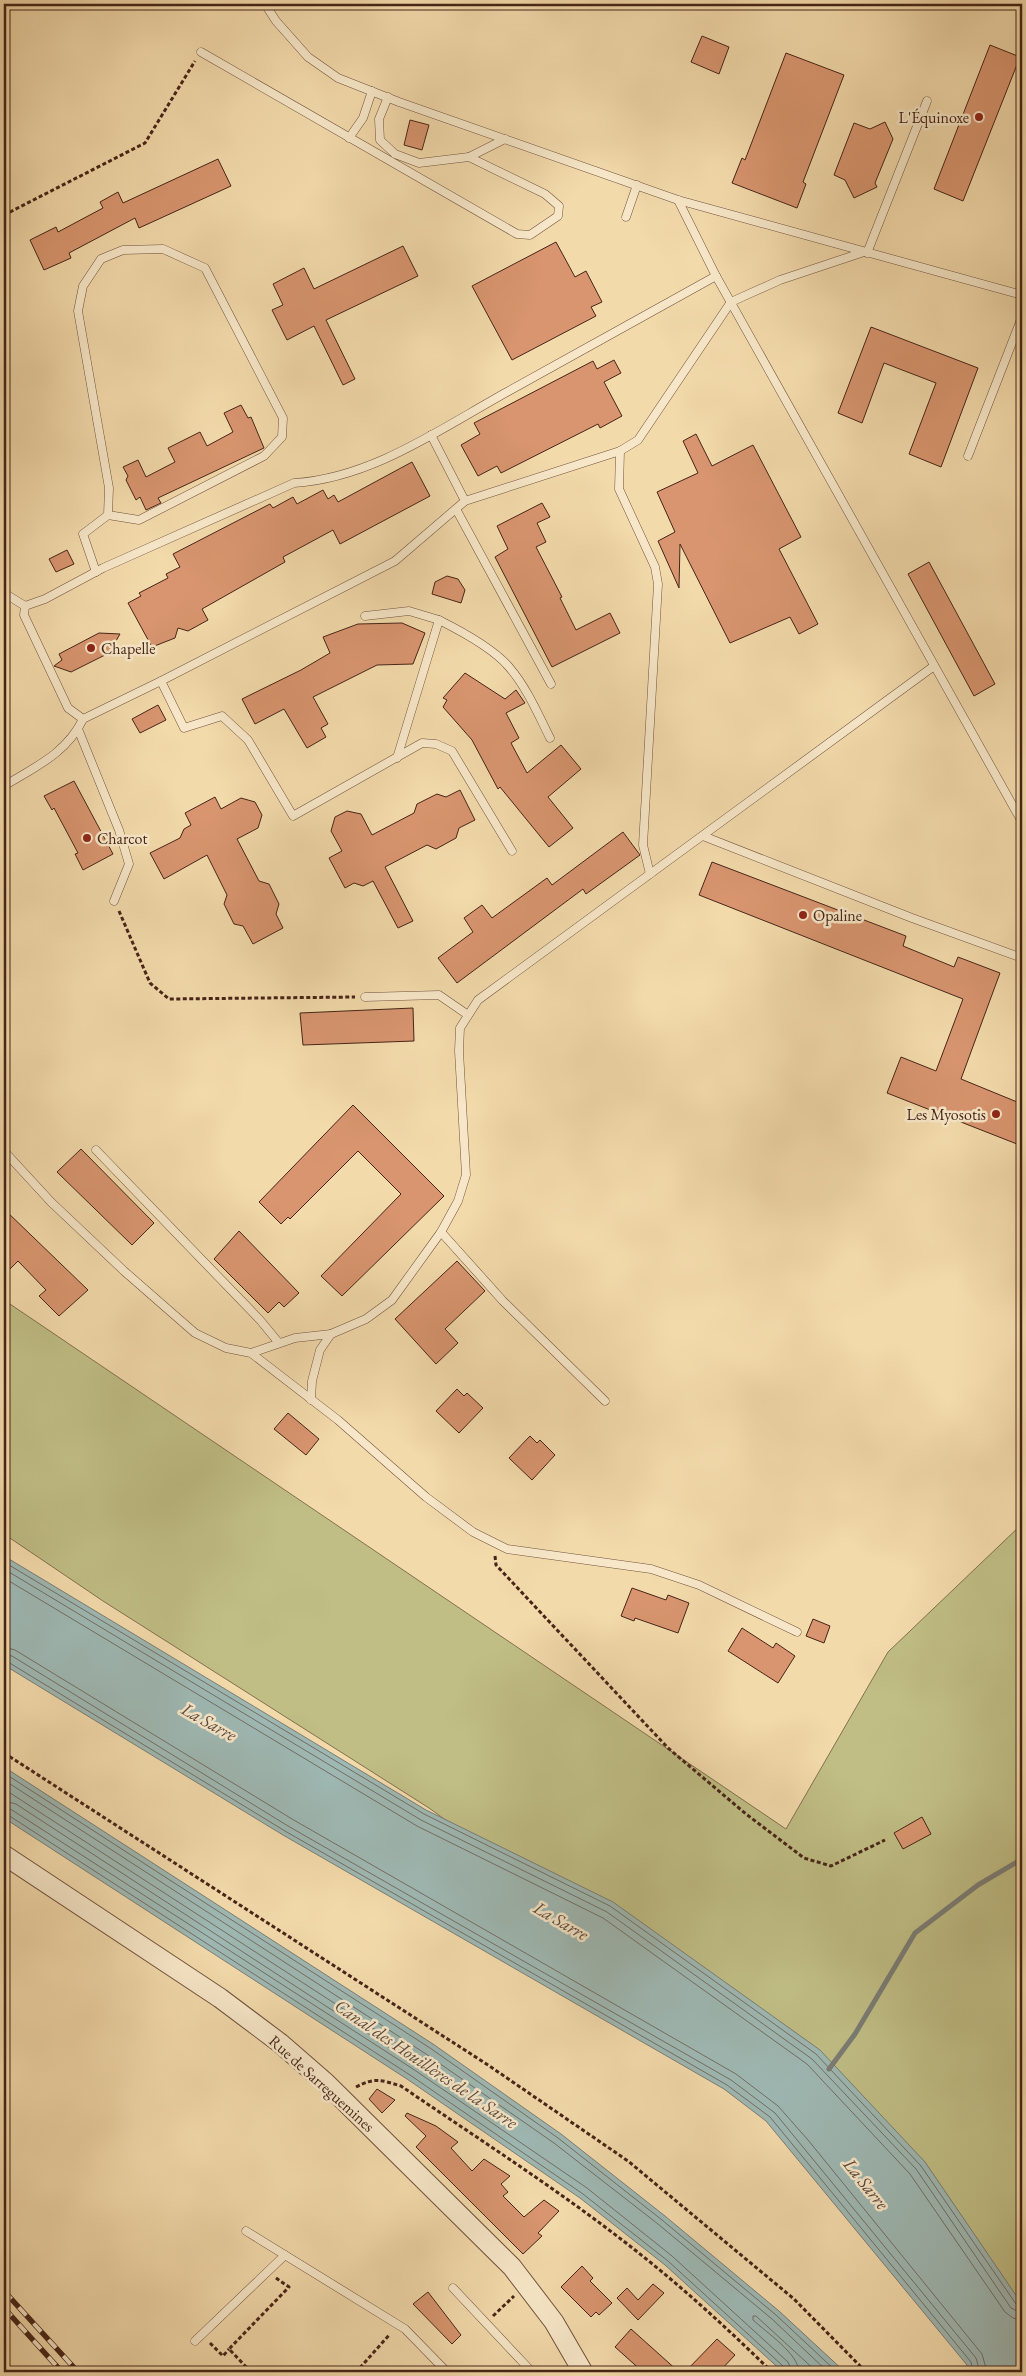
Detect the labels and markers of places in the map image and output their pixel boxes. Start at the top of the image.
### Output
place label: L'Équinoxe [899,107,969,128]
marker: L'Équinoxe [973,111,985,123]
place label: Chapelle [101,638,155,659]
marker: Chapelle [85,642,97,654]
place label: Charcot [97,828,147,849]
marker: Charcot [81,832,93,844]
place label: Opaline [813,905,862,926]
marker: Opaline [797,909,809,921]
place label: Les Myosotis [907,1104,986,1125]
marker: Les Myosotis [990,1108,1002,1120]

